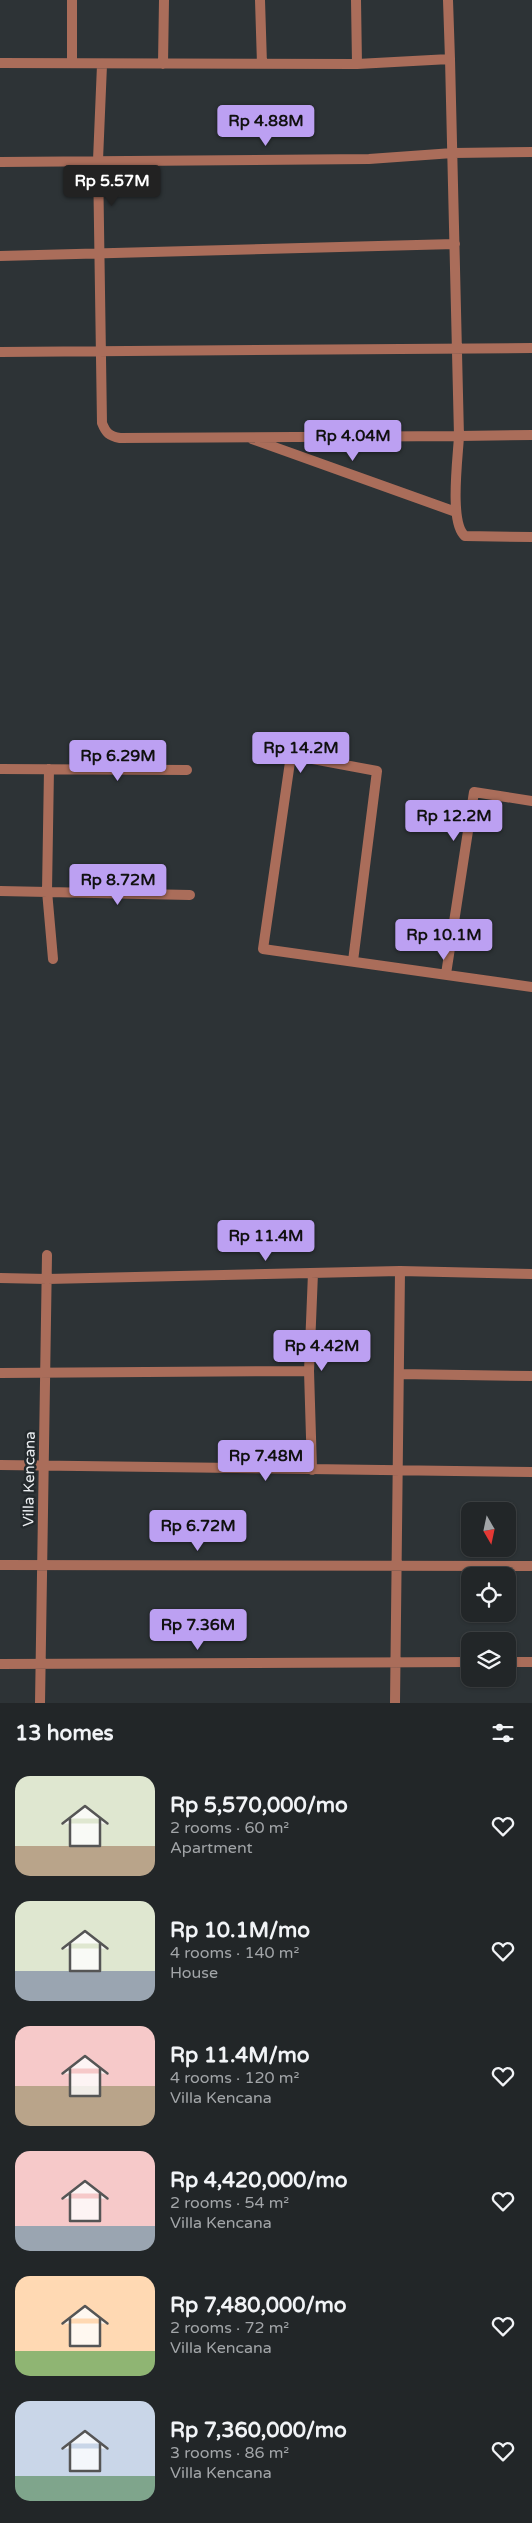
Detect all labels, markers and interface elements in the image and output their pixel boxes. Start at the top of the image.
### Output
pin: Rp 4.88M [214,104,318,147]
text: Rp 4.88M [228,111,304,131]
pin: Rp 5.57M [60,164,164,207]
text: Rp 5.57M [74,171,150,191]
pin: Rp 4.04M [301,420,405,462]
text: Rp 4.04M [315,426,391,446]
pin: Rp 14.2M [249,732,353,774]
text: Rp 14.2M [263,738,339,758]
pin: Rp 6.29M [66,740,170,782]
text: Rp 6.29M [80,746,156,766]
pin: Rp 12.2M [402,800,506,842]
text: Rp 12.2M [416,806,492,826]
pin: Rp 8.72M [66,864,170,906]
text: Rp 8.72M [80,870,156,890]
pin: Rp 10.1M [392,918,496,961]
text: Rp 10.1M [406,925,482,945]
pin: Rp 11.4M [214,1220,318,1262]
text: Rp 11.4M [228,1226,304,1246]
pin: Rp 4.42M [270,1330,374,1372]
text: Rp 4.42M [284,1336,360,1356]
street label: Villa Kencana [19,1431,39,1527]
pin: Rp 7.48M [214,1440,318,1482]
text: Rp 7.48M [229,1446,303,1466]
north arrow [461,1502,516,1558]
map controls [461,1502,516,1687]
pin: Rp 6.72M [146,1510,250,1552]
text: Rp 6.72M [160,1516,236,1536]
button: locate [461,1567,516,1622]
pin: Rp 7.36M [146,1608,250,1651]
text: Rp 7.36M [161,1615,235,1635]
button: layers [461,1632,516,1687]
icon: filters [489,1719,517,1747]
text: 13 homes [15,1721,114,1746]
text: Rp 5,570,000/mo [170,1793,348,1818]
icon: home [55,1796,115,1856]
icon: heart [489,1812,517,1840]
text: 2 rooms · 60 m² [170,1818,289,1838]
text: Apartment [170,1838,253,1858]
text: Rp 10.1M/mo [170,1918,310,1943]
icon: home [55,1921,115,1981]
icon: heart [489,1937,517,1965]
text: 4 rooms · 140 m² [170,1943,299,1963]
text: House [170,1963,218,1983]
text: Rp 11.4M/mo [170,2043,310,2068]
icon: home [55,2046,115,2106]
icon: heart [489,2062,517,2090]
text: 4 rooms · 120 m² [170,2068,299,2088]
text: Villa Kencana [170,2088,272,2108]
text: Rp 4,420,000/mo [170,2168,348,2193]
icon: home [55,2171,115,2231]
icon: heart [489,2187,517,2215]
text: 2 rooms · 54 m² [170,2193,289,2213]
text: Villa Kencana [170,2213,272,2233]
text: Rp 7,480,000/mo [170,2293,346,2318]
icon: home [55,2296,115,2356]
icon: heart [489,2312,517,2340]
text: 2 rooms · 72 m² [170,2318,289,2338]
text: Villa Kencana [170,2338,272,2358]
text: Rp 7,360,000/mo [170,2418,347,2443]
icon: home [55,2421,115,2481]
icon: heart [489,2437,517,2465]
text: 3 rooms · 86 m² [170,2443,289,2463]
text: Villa Kencana [170,2463,272,2483]

